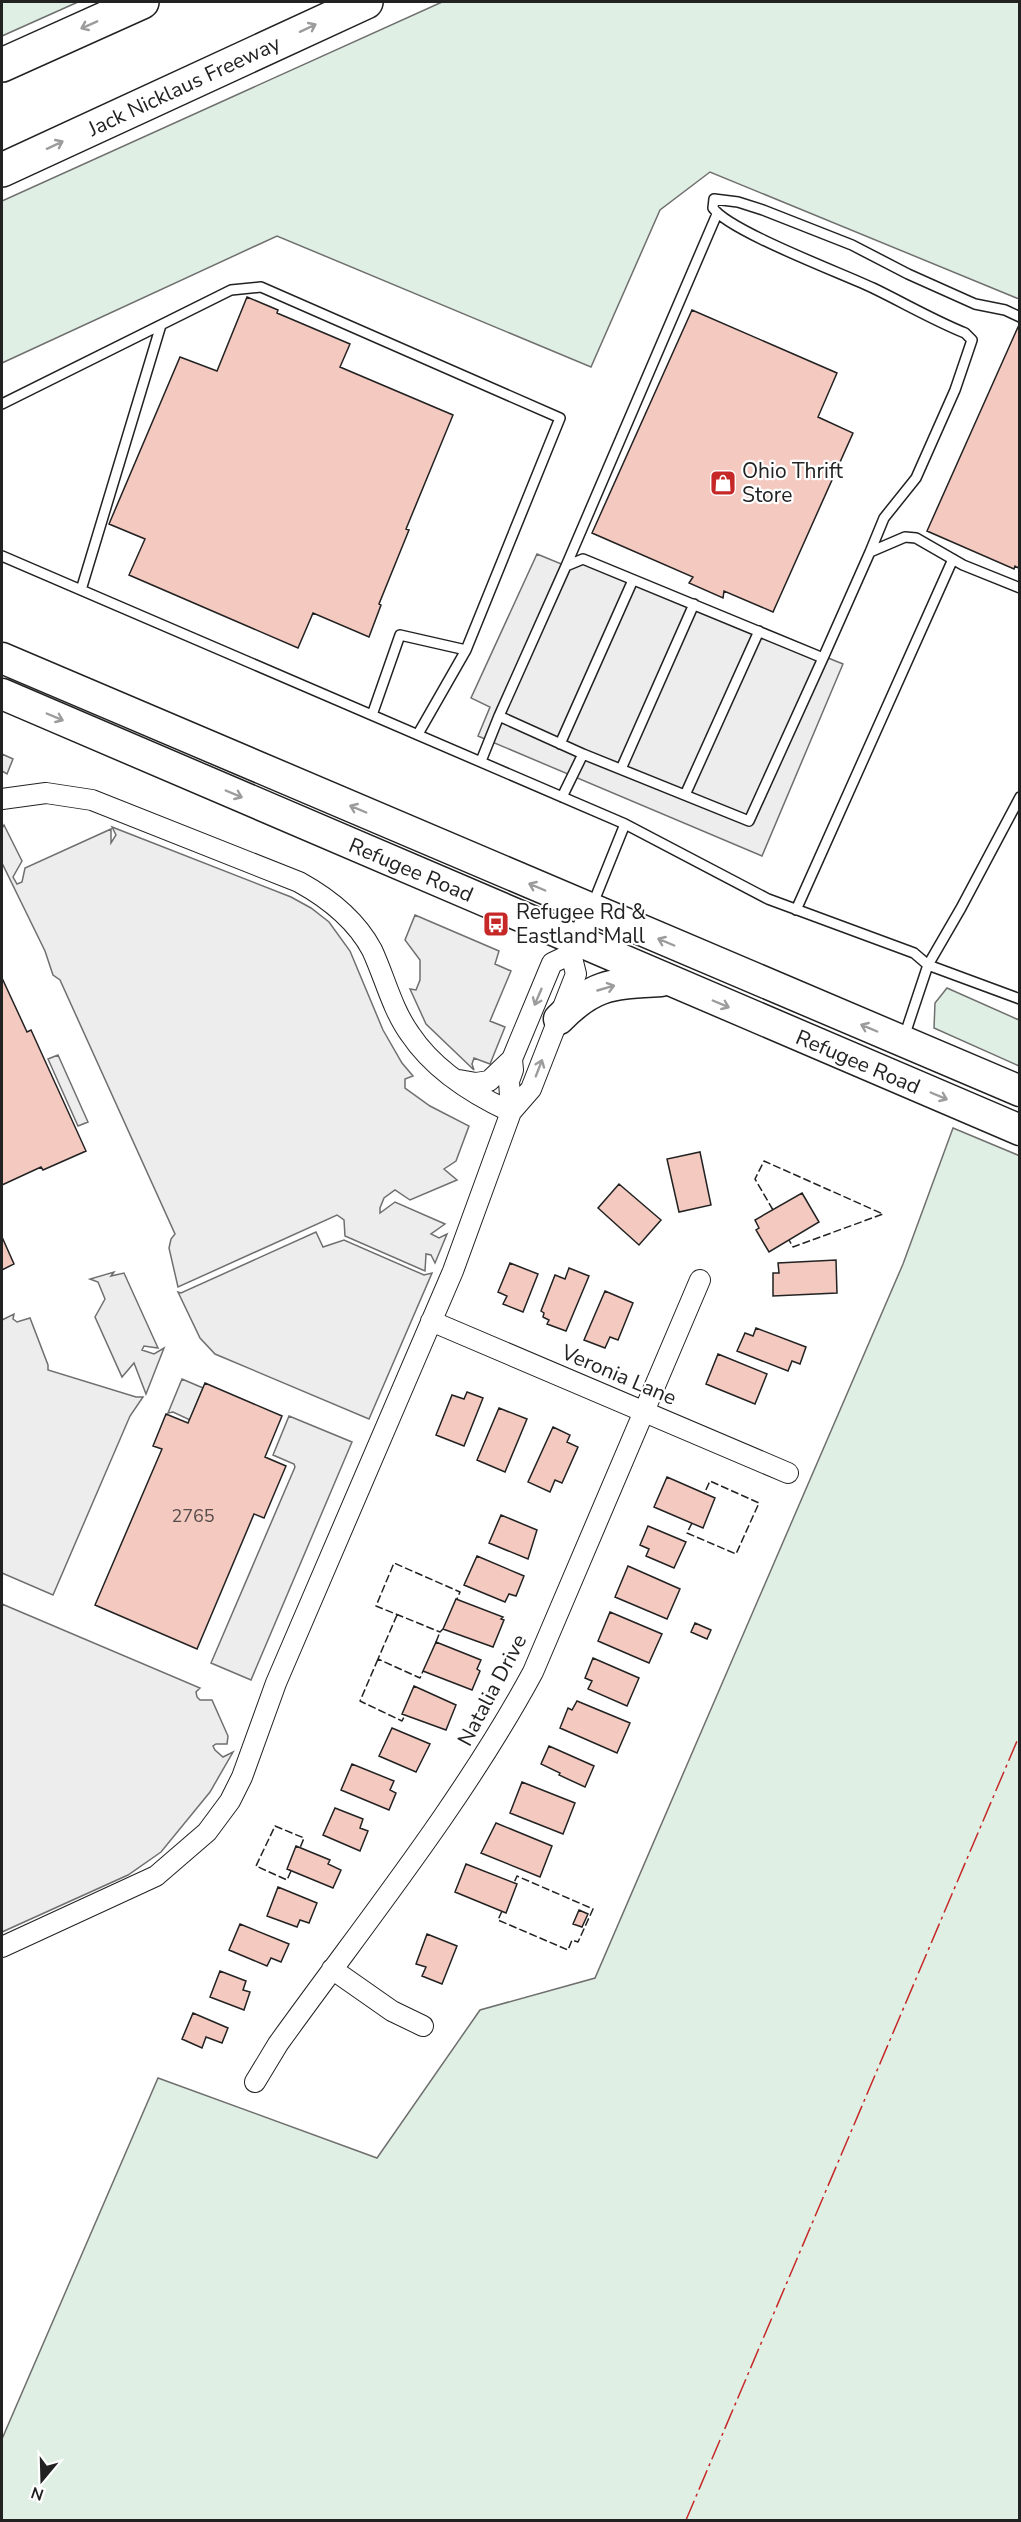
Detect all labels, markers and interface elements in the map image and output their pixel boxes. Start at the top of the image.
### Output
one-way arrow [80,20,98,32]
one-way arrow [298,22,316,34]
street label: Jack Nicklaus Freeway [82,29,285,143]
one-way arrow [45,139,63,151]
place label: Ohio Thrift Store [742,457,843,509]
shop icon: Ohio Thrift Store [708,468,738,498]
one-way arrow [46,712,64,724]
one-way arrow [225,789,243,800]
one-way arrow [349,803,368,814]
street label: Refugee Road [344,831,478,909]
one-way arrow [528,880,546,891]
place label: Refugee Rd & Eastland Mall [516,898,646,950]
bus stop icon: Refugee Rd & Eastland Mall [481,909,511,939]
one-way arrow [657,936,676,947]
one-way arrow [597,981,616,993]
one-way arrow [531,988,542,1006]
one-way arrow [712,999,730,1010]
one-way arrow [860,1022,878,1033]
street label: Refugee Road [791,1023,925,1101]
one-way arrow [534,1059,545,1078]
one-way arrow [930,1091,948,1102]
street label: Veronia Lane [556,1338,681,1412]
house number: 2765 [171,1504,215,1528]
street label: Natalia Drive [451,1629,533,1751]
north arrow [12,2450,72,2510]
text: N [28,2481,47,2506]

